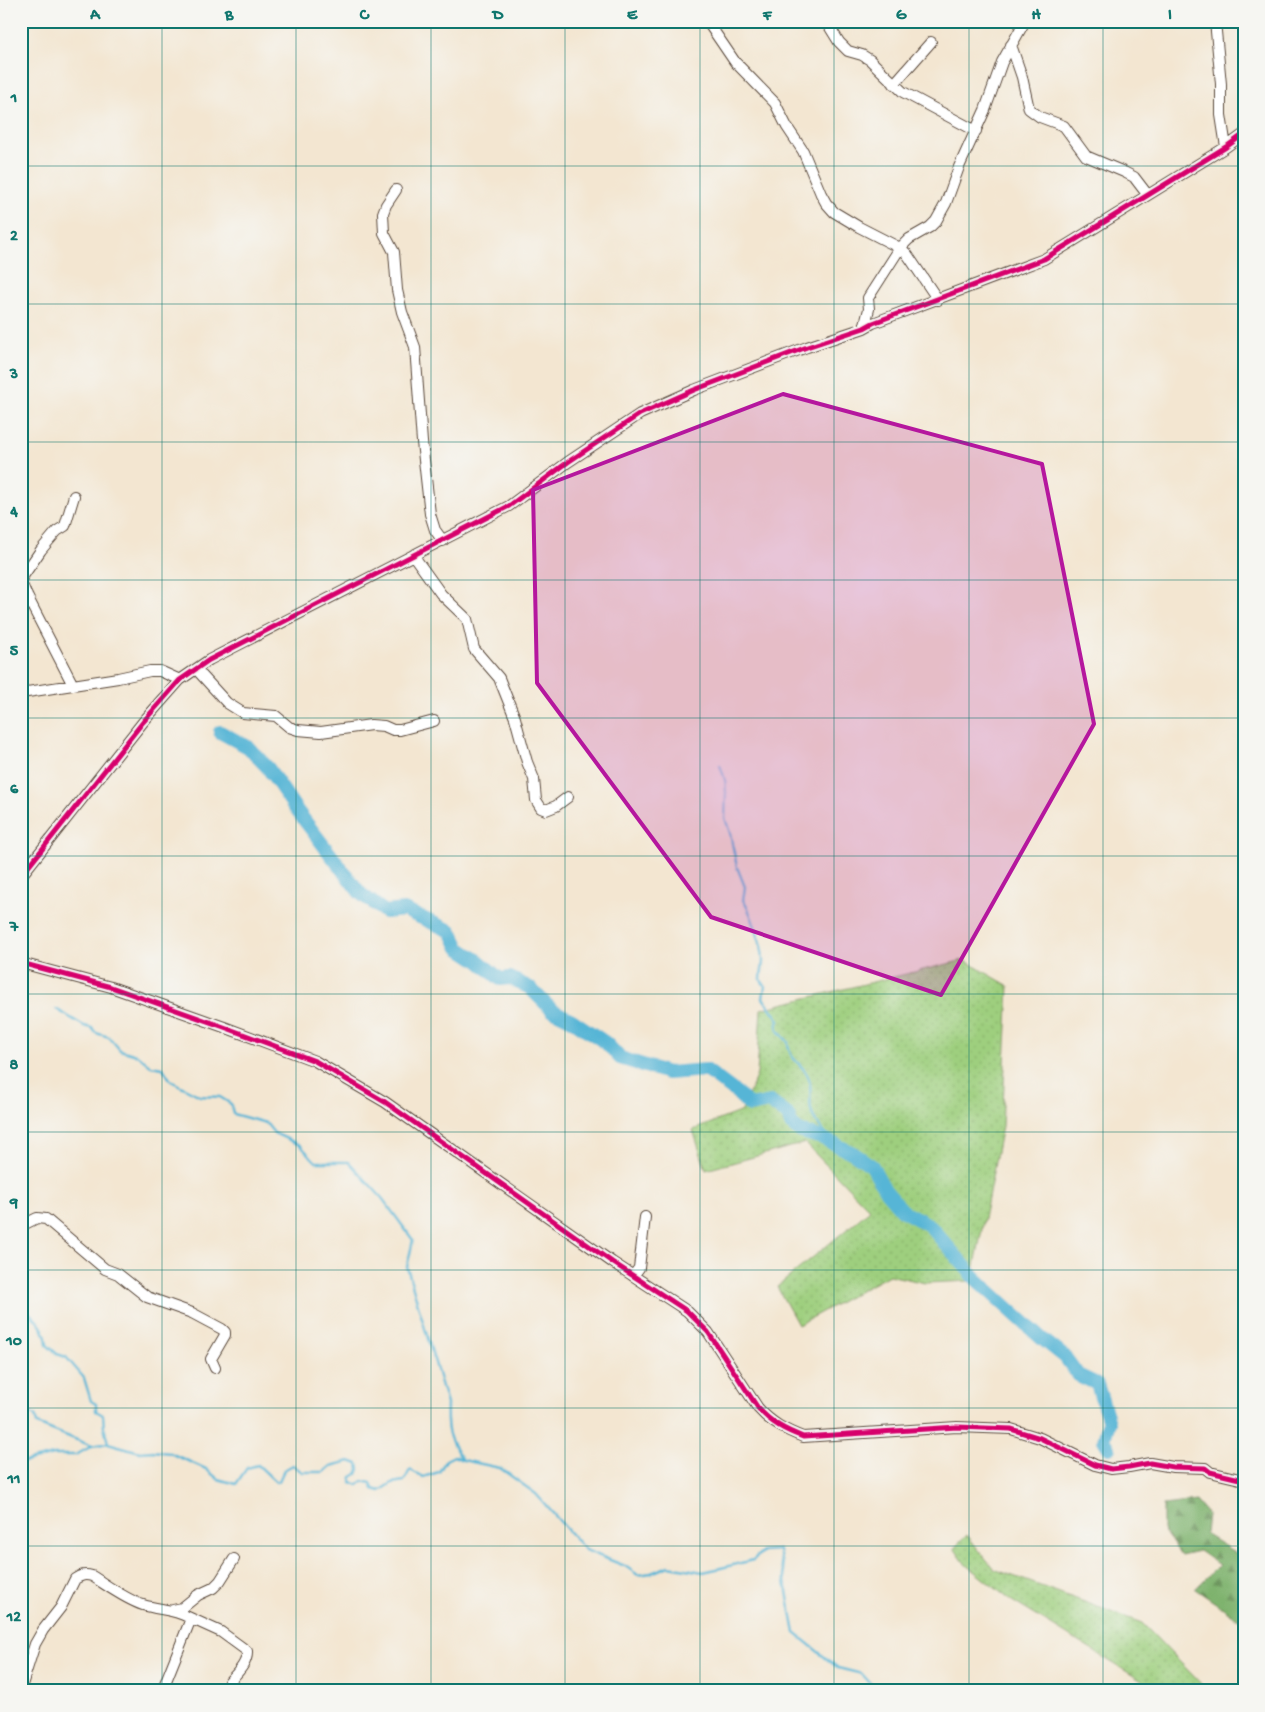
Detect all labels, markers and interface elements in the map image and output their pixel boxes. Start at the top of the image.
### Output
text: A [89,7,101,26]
text: B [224,7,234,26]
text: C [359,7,370,26]
text: D [491,7,504,26]
text: E [627,7,638,26]
text: F [762,7,773,26]
text: G [896,7,907,26]
text: H [1031,7,1041,26]
text: I [1168,7,1172,26]
text: 1 [10,90,17,109]
text: 2 [10,228,18,247]
text: 3 [9,366,18,385]
text: 4 [9,504,18,523]
text: 5 [10,643,19,662]
text: 6 [10,781,19,800]
text: 7 [9,919,19,938]
text: 8 [10,1057,19,1076]
text: 9 [9,1195,18,1214]
text: 10 [5,1333,22,1352]
text: 11 [7,1471,20,1490]
text: 12 [6,1609,21,1628]

